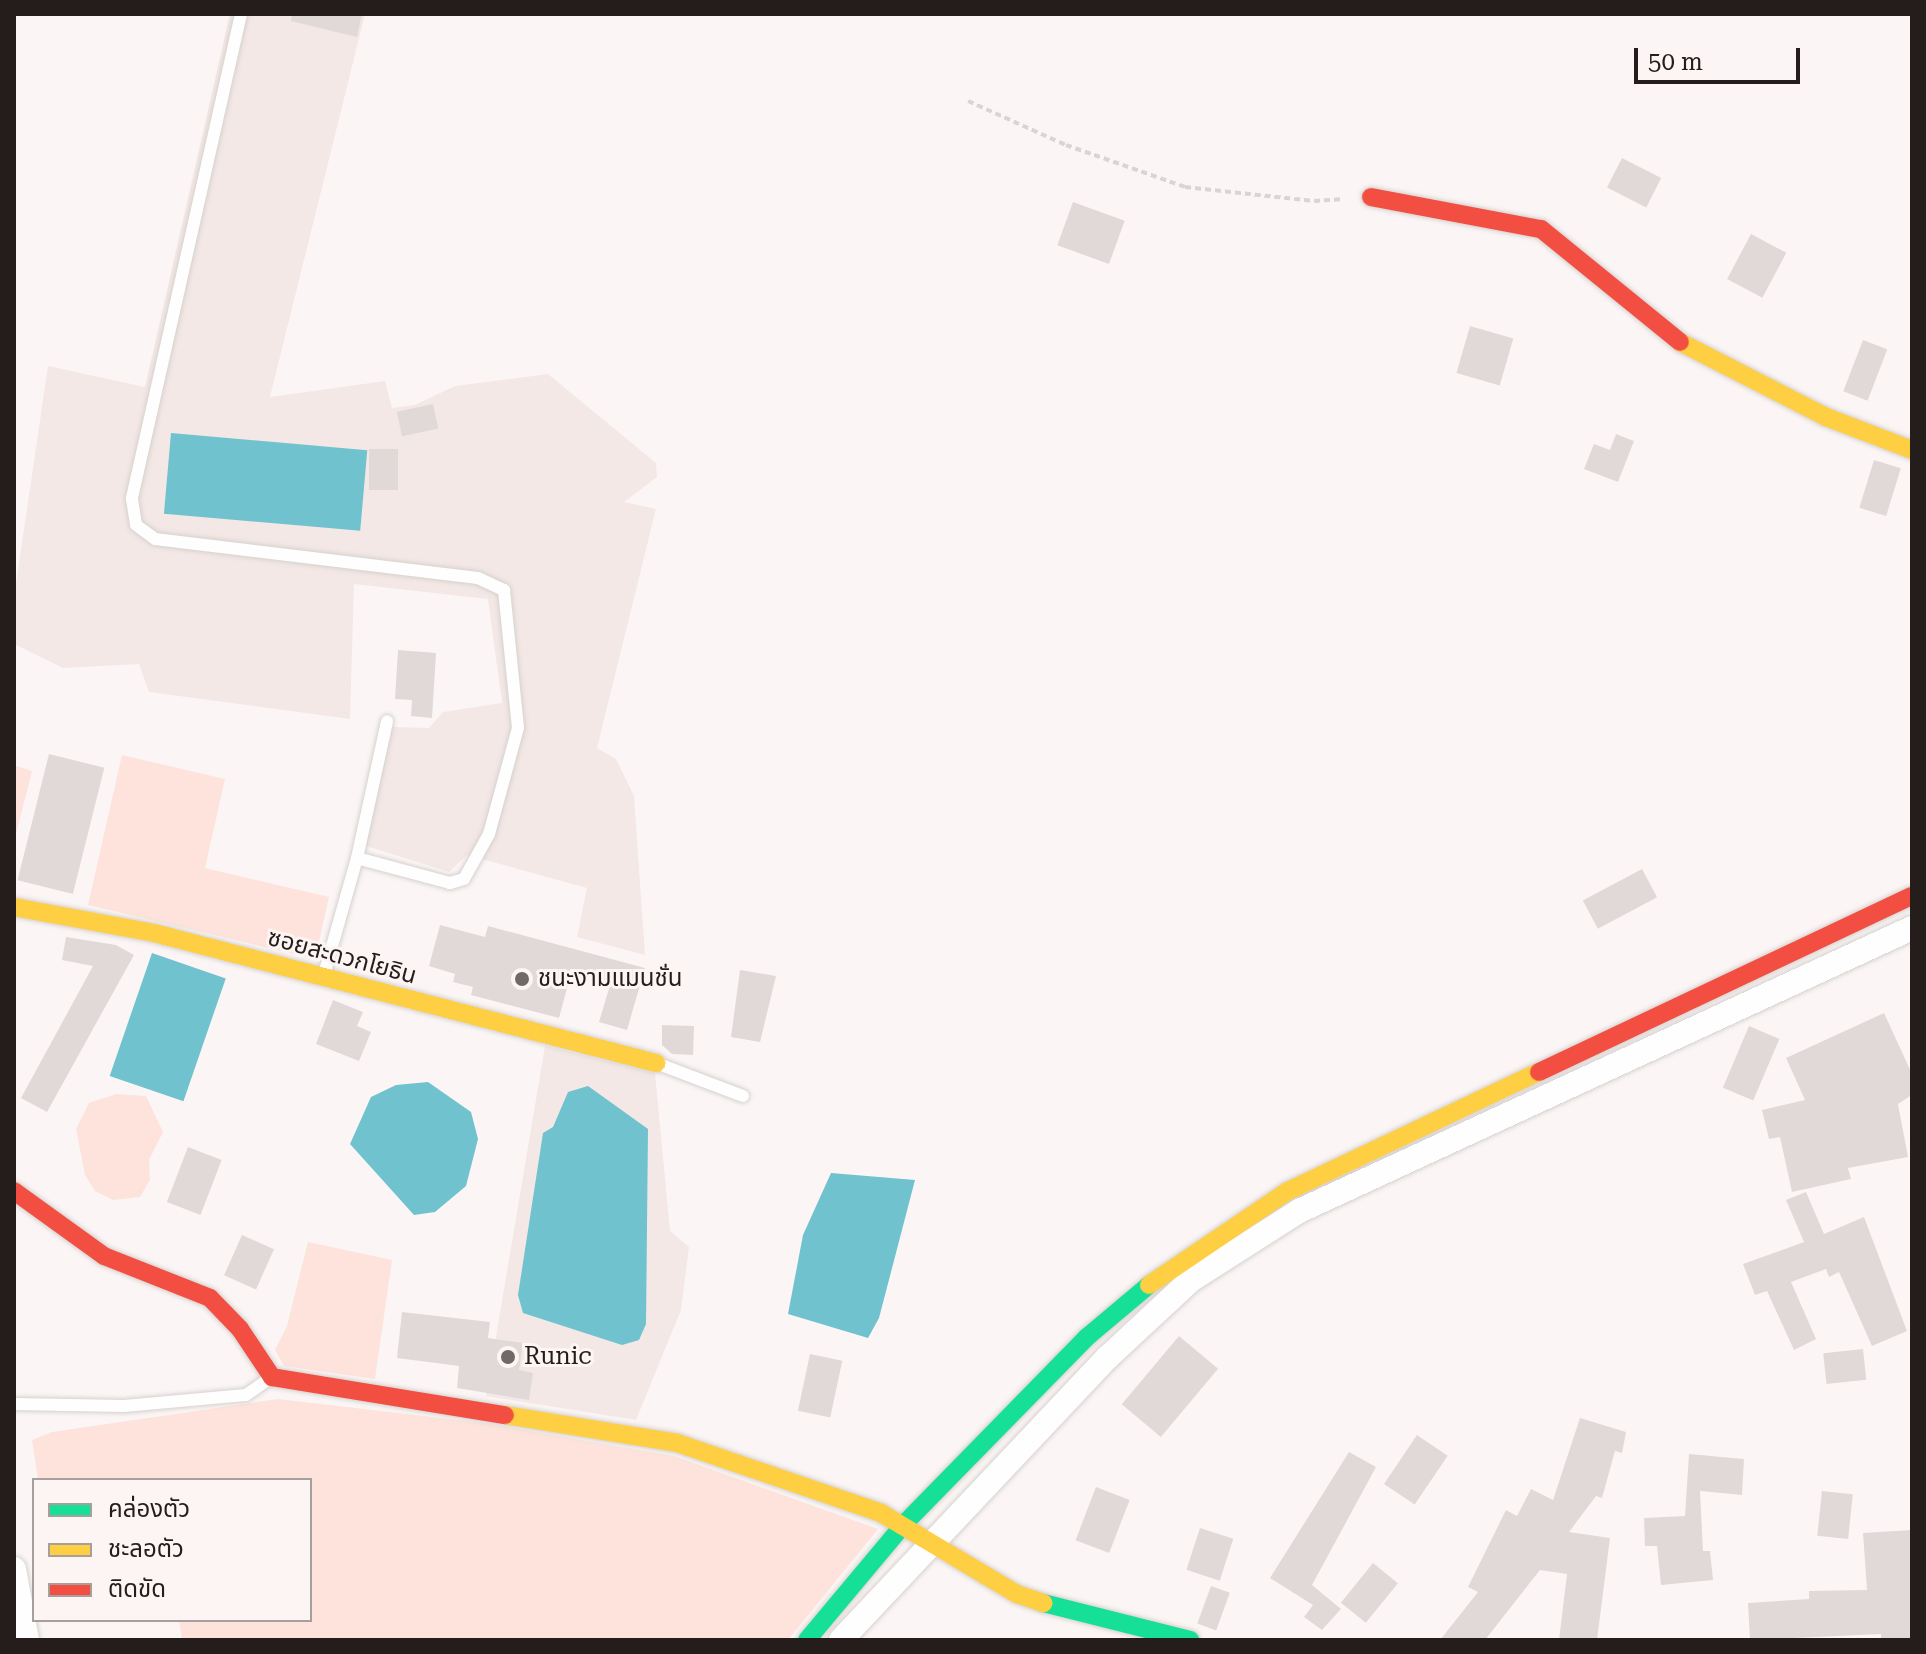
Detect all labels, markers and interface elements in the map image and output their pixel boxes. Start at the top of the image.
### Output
scale bar [1638,32,1804,82]
text: 50 m [1648,48,1703,76]
street label: ซอยสะดวกโยธิน [264,923,420,991]
place label: ชนะงามแมนชั่น [538,965,682,993]
marker: ชนะงามแมนชั่น [513,970,531,988]
place label: Runic [524,1343,592,1371]
marker: Runic [499,1348,517,1366]
legend [32,1478,312,1622]
text: คล่องตัว [108,1495,190,1523]
text: ชะลอตัว [108,1535,184,1563]
text: ติดขัด [108,1575,166,1603]

